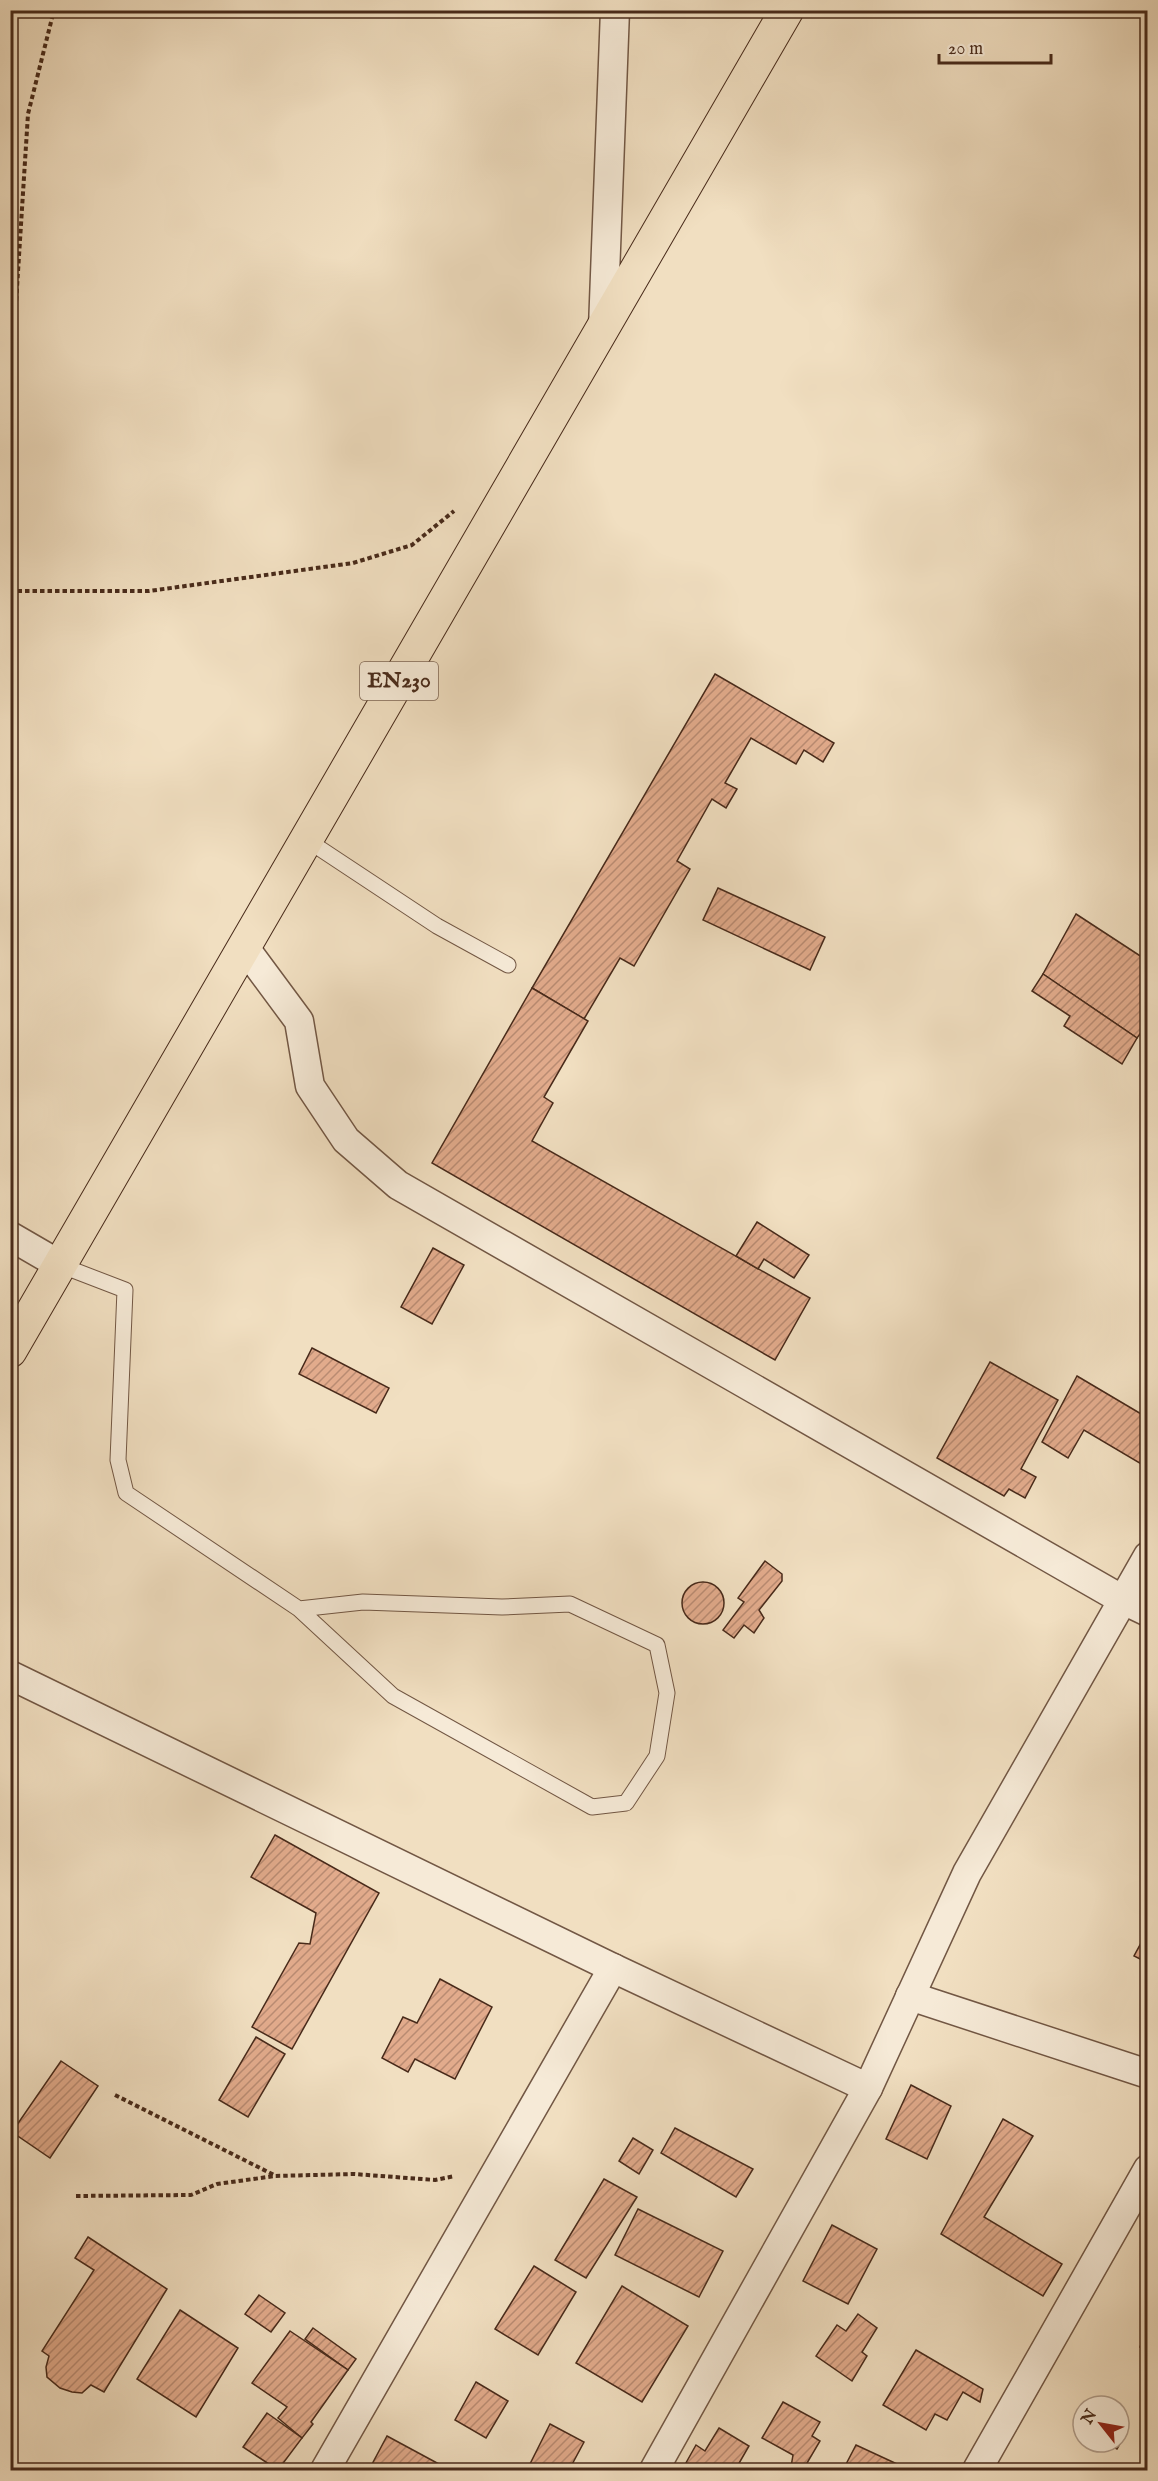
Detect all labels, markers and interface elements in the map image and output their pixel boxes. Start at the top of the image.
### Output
scale bar [939,27,1052,65]
text: 20 m [948,38,983,61]
road number: EN230 [360,662,438,700]
north arrow [1071,2394,1131,2454]
text: N [1077,2406,1102,2429]

